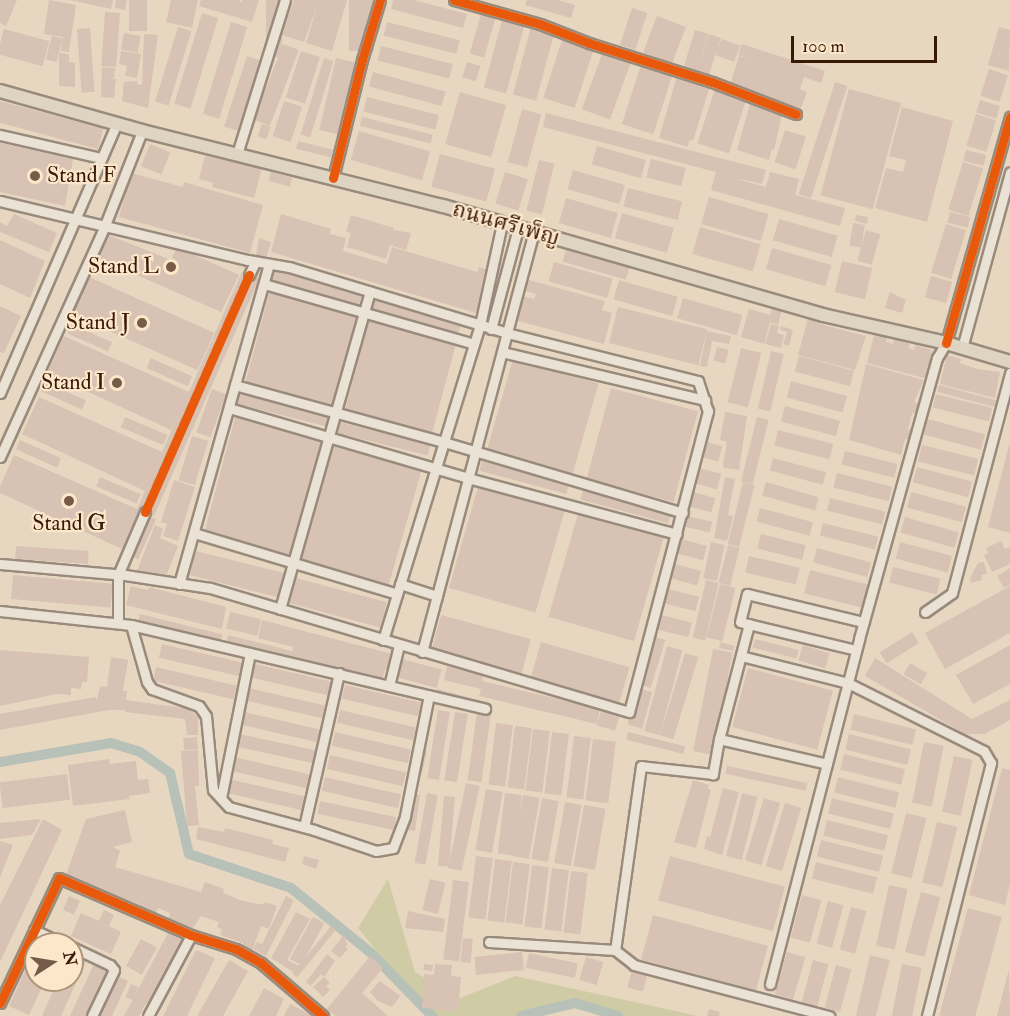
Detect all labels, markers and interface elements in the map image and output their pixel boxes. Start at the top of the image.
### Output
scale bar [794,24,940,62]
text: 100 m [802,35,845,58]
place label: Stand F [47,163,116,189]
marker: Stand F [28,169,42,183]
street label: ถนนศรีเพ็ญ [449,196,563,252]
place label: Stand L [88,254,159,280]
marker: Stand L [164,260,178,274]
place label: Stand J [66,310,130,336]
marker: Stand J [135,316,149,330]
place label: Stand I [41,370,105,396]
marker: Stand I [110,376,124,390]
marker: Stand G [62,494,76,508]
place label: Stand G [32,511,106,537]
north arrow [24,932,84,992]
text: N [58,950,81,968]

